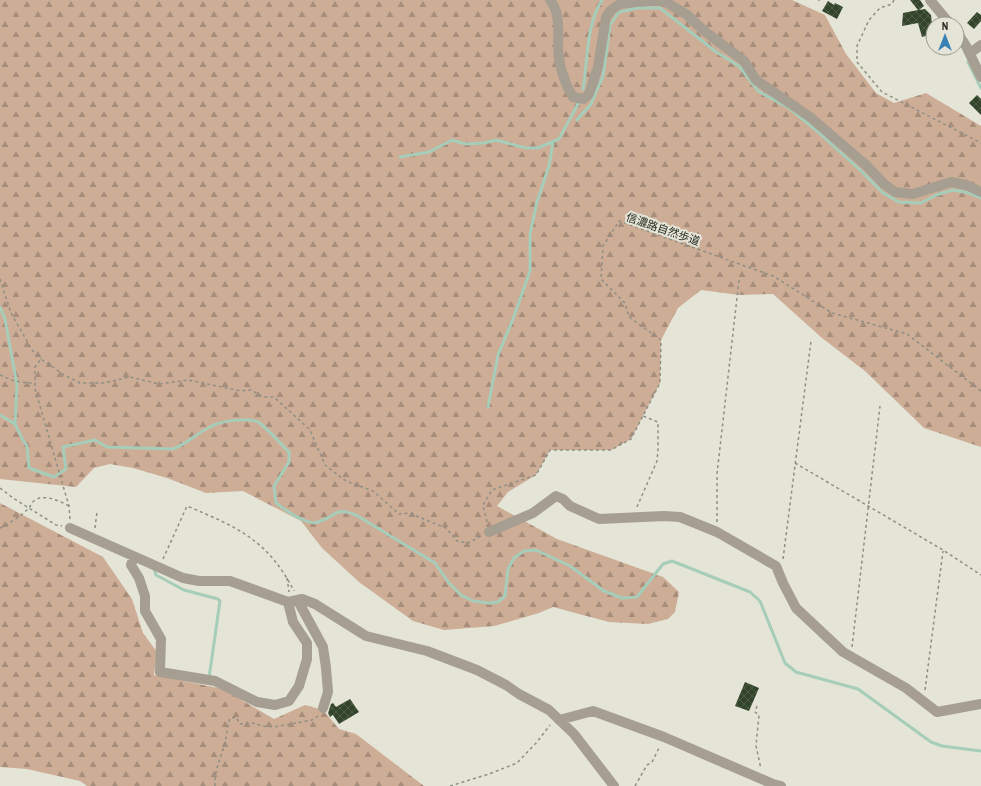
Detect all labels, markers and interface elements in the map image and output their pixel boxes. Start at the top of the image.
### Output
north arrow [925,16,965,56]
text: N [942,19,948,33]
street label: 信濃路自然歩道 [624,210,702,248]

